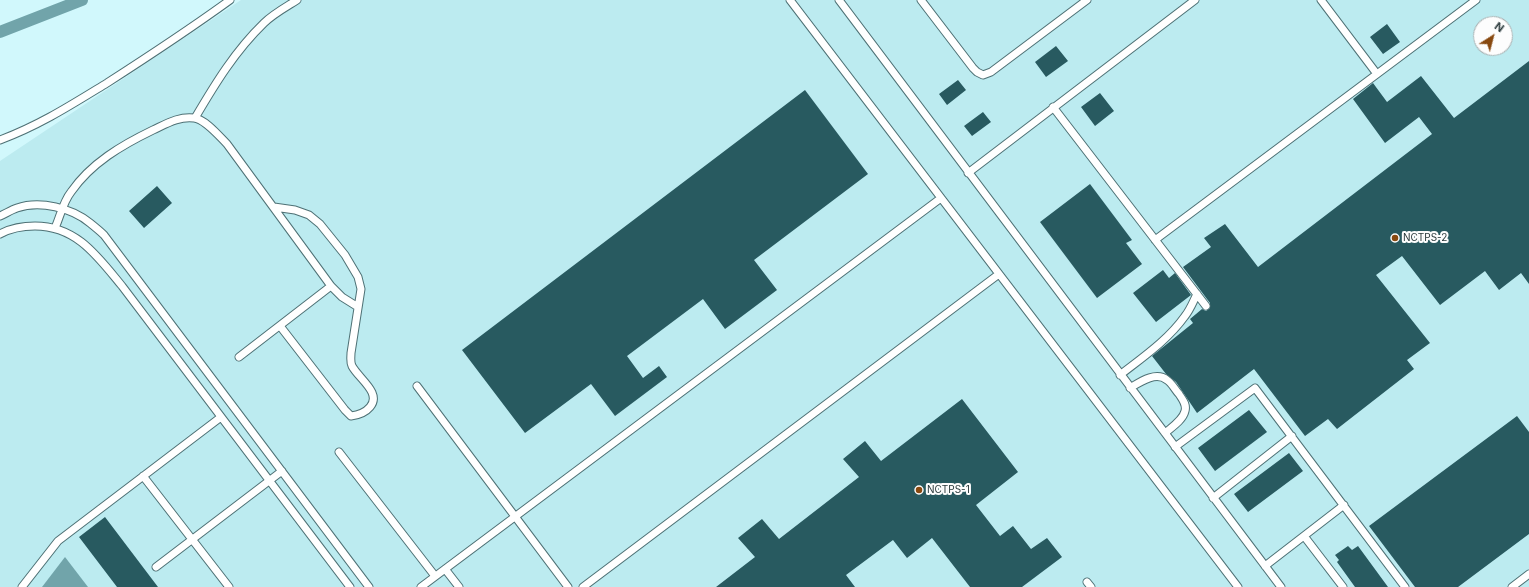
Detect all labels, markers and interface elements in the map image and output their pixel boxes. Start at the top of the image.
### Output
north arrow [1473,16,1513,56]
text: N [1492,19,1507,35]
place label: NCTPS-2 [1403,232,1447,244]
marker: NCTPS-2 [1390,233,1400,243]
place label: NCTPS-1 [927,484,970,496]
marker: NCTPS-1 [914,485,924,495]

